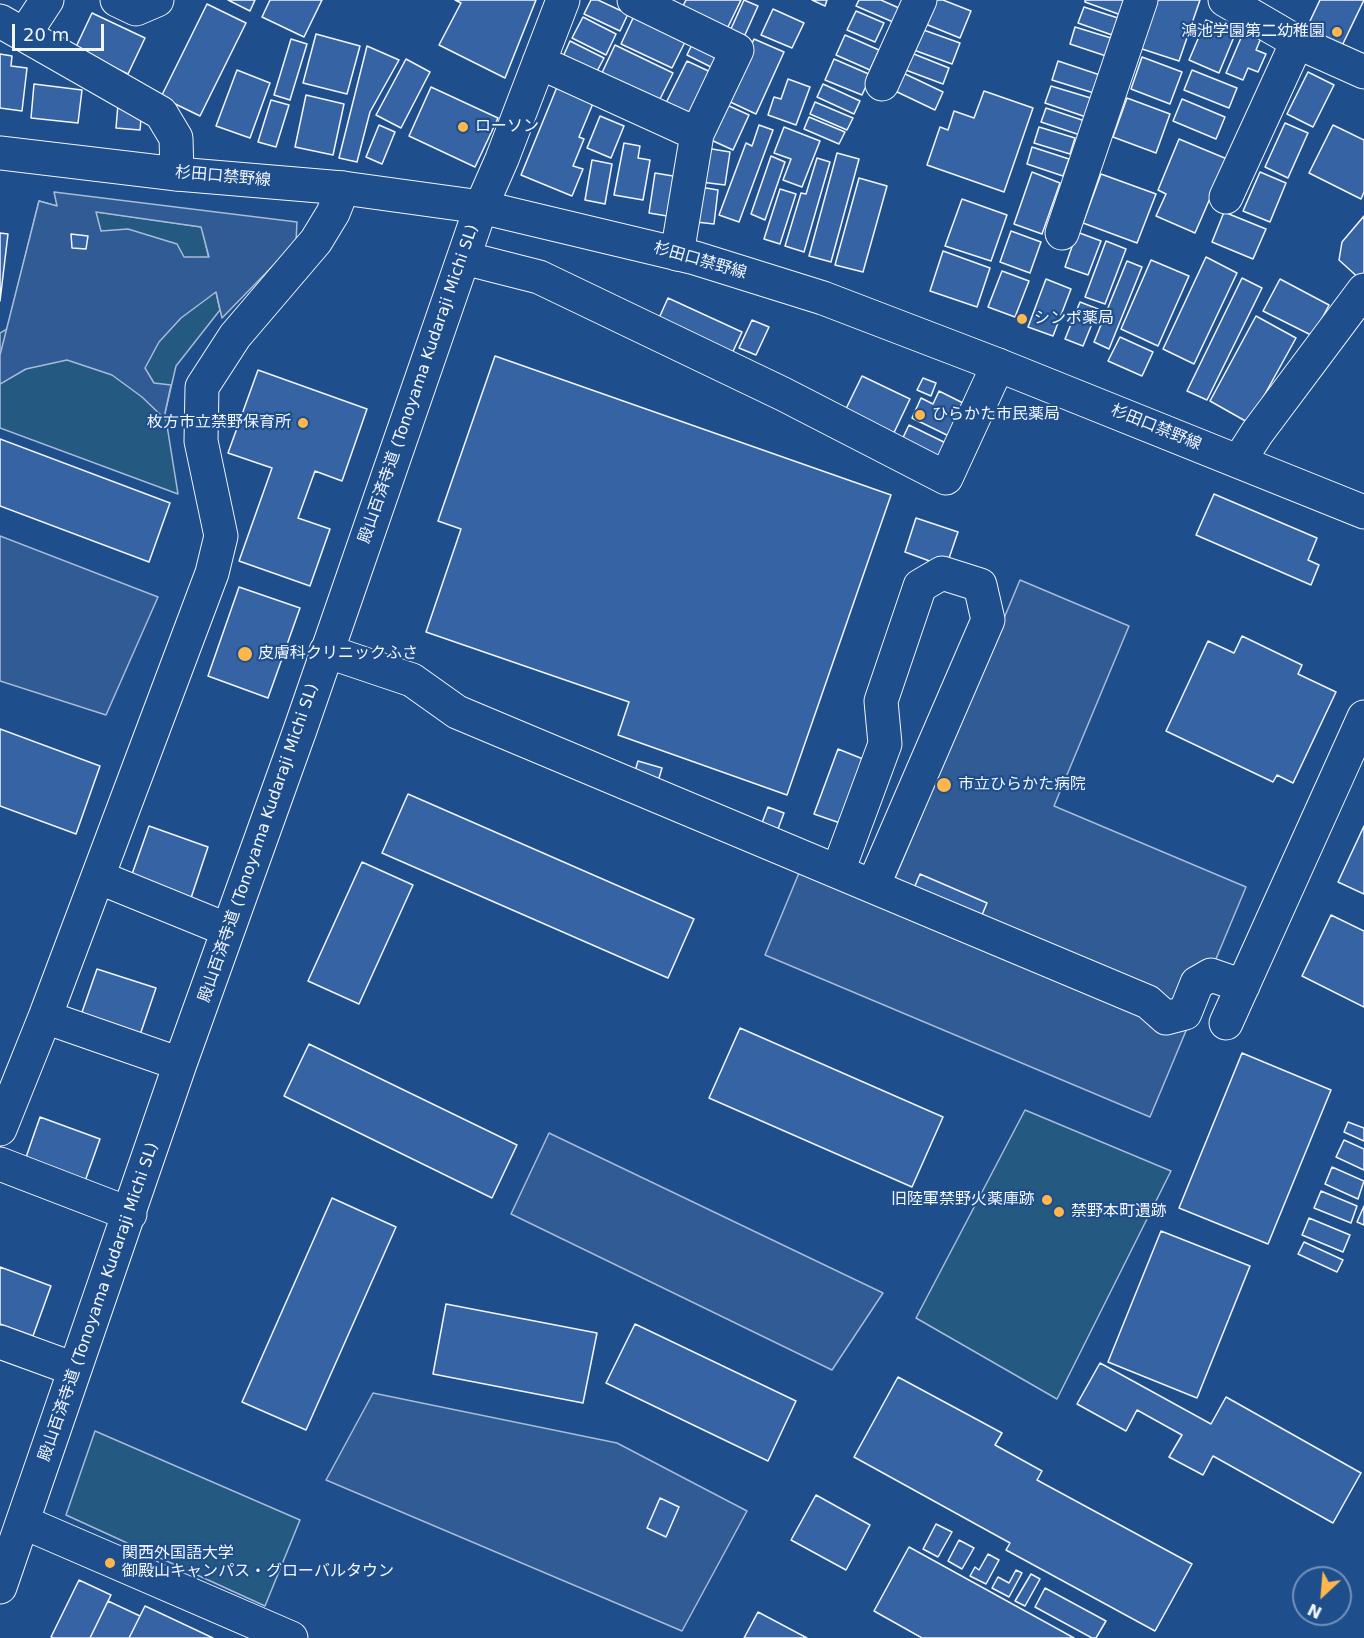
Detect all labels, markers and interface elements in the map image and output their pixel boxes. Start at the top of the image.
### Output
scale bar [15,12,106,50]
place label: 鴻池学園第二幼稚園 [1181,22,1325,42]
text: 20 m [23,24,69,45]
marker: 鴻池学園第二幼稚園 [1330,25,1344,39]
place label: ローソン [475,117,539,137]
marker: ローソン [456,120,470,134]
street label: 杉田口禁野線 [174,163,272,191]
street label: 殿山百済寺道 (Tonoyama Kudaraji Michi SL) [355,222,483,546]
street label: 杉田口禁野線 [651,239,749,283]
place label: シンポ薬局 [1034,309,1114,329]
marker: シンポ薬局 [1015,312,1029,326]
street label: 杉田口禁野線 [1108,401,1204,455]
place label: ひらかた市民薬局 [932,405,1060,425]
marker: ひらかた市民薬局 [913,408,927,422]
place label: 枚方市立禁野保育所 [147,413,291,433]
marker: 枚方市立禁野保育所 [296,416,310,430]
place label: 皮膚科クリニックふさ [258,644,418,664]
marker: 皮膚科クリニックふさ [236,645,254,663]
street label: 殿山百済寺道 (Tonoyama Kudaraji Michi SL) [195,681,323,1005]
place label: 市立ひらかた病院 [958,775,1086,795]
marker: 市立ひらかた病院 [935,776,953,794]
street label: 殿山百済寺道 (Tonoyama Kudaraji Michi SL) [35,1140,163,1464]
place label: 旧陸軍禁野火薬庫跡 [891,1190,1035,1210]
marker: 旧陸軍禁野火薬庫跡 [1040,1193,1054,1207]
place label: 禁野本町遺跡 [1071,1202,1167,1222]
marker: 禁野本町遺跡 [1052,1205,1066,1219]
place label: 関西外国語大学 御殿山キャンパス・グローバルタウン [122,1544,394,1582]
marker: 関西外国語大学 御殿山キャンパス・グローバルタウン [103,1556,117,1570]
north arrow [1292,1566,1352,1626]
text: N [1305,1599,1325,1622]

